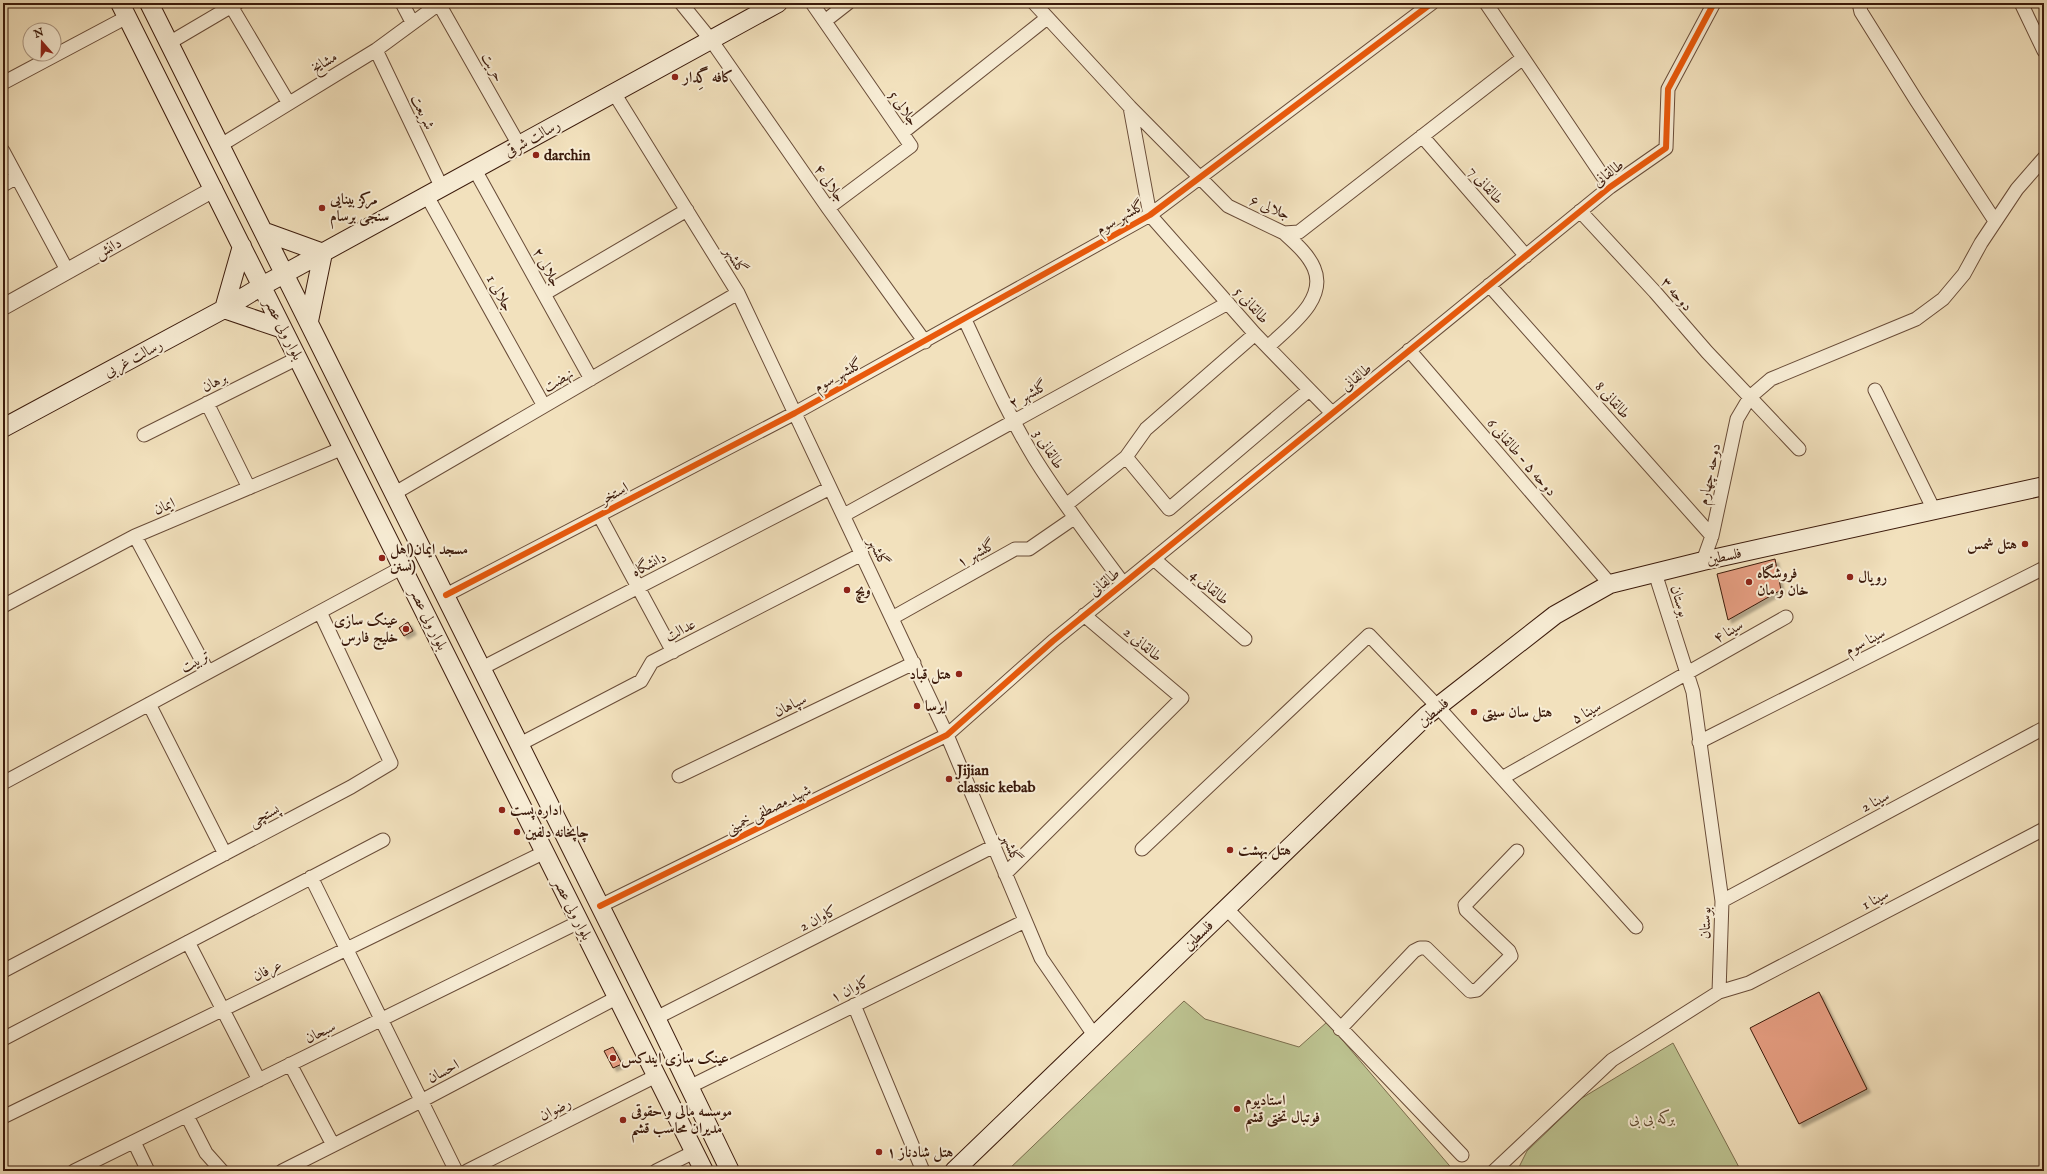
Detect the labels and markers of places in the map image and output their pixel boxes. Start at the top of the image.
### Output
place label: کافه گِدار [681,66,733,90]
marker: کافه گِدار [670,72,680,82]
place label: darchin [544,146,590,165]
marker: darchin [531,150,541,160]
place label: مرکز بینایی سنجی برسام [329,190,389,229]
marker: مرکز بینایی سنجی برسام [317,203,327,213]
place label: هتل شمس [1967,535,2017,555]
marker: هتل شمس [2020,539,2030,549]
place label: مسجد ایمان(اهل تسنن) [390,540,468,576]
marker: مسجد ایمان(اهل تسنن) [377,553,387,563]
place label: فروشگاه خان و مان [1757,563,1809,600]
place label: رویال [1858,568,1887,587]
marker: رویال [1845,572,1855,582]
marker: فروشگاه خان و مان [1744,577,1754,587]
place label: ویچ [855,581,871,603]
marker: ویچ [842,585,852,595]
place label: عینک سازی خلیج فارس [334,611,398,651]
marker: عینک سازی خلیج فارس [401,624,411,634]
place label: هتل قباد [909,665,951,685]
marker: هتل قباد [954,669,964,679]
place label: ایرسا [925,697,947,716]
marker: ایرسا [912,701,922,711]
place label: هتل سان سیتی [1482,703,1553,723]
marker: هتل سان سیتی [1469,707,1479,717]
place label: Jijian classic kebab [955,761,1036,797]
marker: Jijian classic kebab [944,774,954,784]
place label: اداره پست [510,801,562,820]
marker: اداره پست [497,805,507,815]
place label: چاپخانه دلفین [525,823,589,843]
marker: چاپخانه دلفین [512,827,522,837]
place label: هتل بهشت [1238,841,1291,861]
marker: هتل بهشت [1225,845,1235,855]
place label: عینک سازی ایندکس [621,1049,729,1068]
marker: عینک سازی ایندکس [608,1053,618,1063]
place label: استادیوم فوتبال تختی قشم [1245,1091,1320,1132]
place label: موسسه مالی و حقوقی مدیران محاسب قشم [630,1102,732,1143]
marker: استادیوم فوتبال تختی قشم [1232,1104,1242,1114]
marker: موسسه مالی و حقوقی مدیران محاسب قشم [618,1115,628,1125]
place label: هتل شادناز ۱ [887,1143,954,1163]
marker: هتل شادناز ۱ [874,1147,884,1157]

